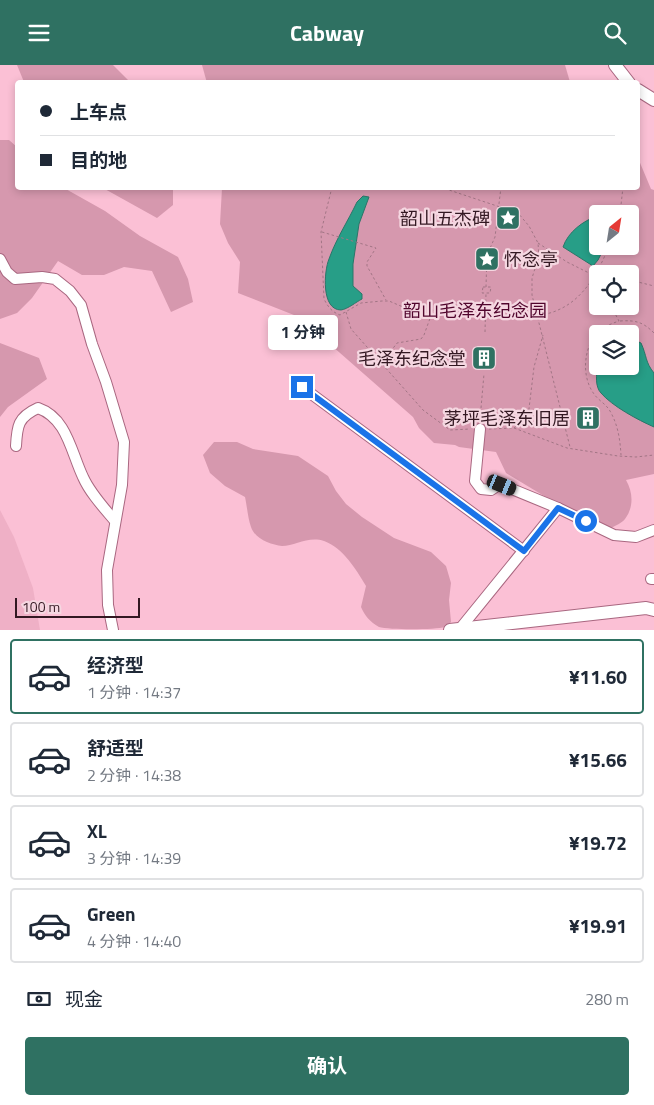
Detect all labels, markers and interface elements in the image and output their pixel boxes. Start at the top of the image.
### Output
text: Cabway [290,16,364,50]
icon: menu [25,19,53,47]
icon: search [601,19,629,47]
text: 上车点 [70,97,127,126]
text: 目的地 [70,145,127,174]
place label: 韶山五杰碑 [400,205,490,232]
place icon: 韶山五杰碑 [495,205,521,231]
north arrow [589,205,639,255]
map controls [589,205,639,375]
place icon: 怀念亭 [474,246,500,272]
place label: 怀念亭 [504,246,558,273]
button: locate [589,265,639,315]
park label: 韶山毛泽东纪念园 [403,297,547,324]
callout: 1 分钟 [267,315,337,349]
text: 1 分钟 [281,320,325,344]
button: layers [589,325,639,375]
place label: 毛泽东纪念堂 [358,345,466,372]
building icon: 毛泽东纪念堂 [471,345,497,371]
route end [291,376,313,398]
place label: 茅坪毛泽东旧居 [444,405,570,432]
building icon: 茅坪毛泽东旧居 [575,405,601,431]
car [485,472,518,498]
route start [575,510,597,532]
scale bar [15,595,140,618]
text: 100 m [22,596,60,617]
text: 经济型 [87,650,144,679]
icon: car [27,654,72,699]
text: ¥11.60 [569,662,627,691]
text: 1 分钟 · 14:37 [87,680,181,704]
text: 舒适型 [87,733,144,762]
icon: car [27,737,72,782]
text: ¥15.66 [569,745,627,774]
text: 2 分钟 · 14:38 [87,763,181,787]
text: XL [87,816,107,845]
icon: car [27,820,72,865]
text: ¥19.72 [569,828,627,857]
text: 3 分钟 · 14:39 [87,846,181,870]
text: Green [87,899,136,928]
icon: car [27,903,72,948]
text: ¥19.91 [569,911,627,940]
text: 4 分钟 · 14:40 [87,929,181,953]
text: 现金 [65,984,103,1013]
icon: cash [25,985,53,1013]
text: 280 m [585,987,629,1011]
button: 确认 [25,1037,629,1095]

